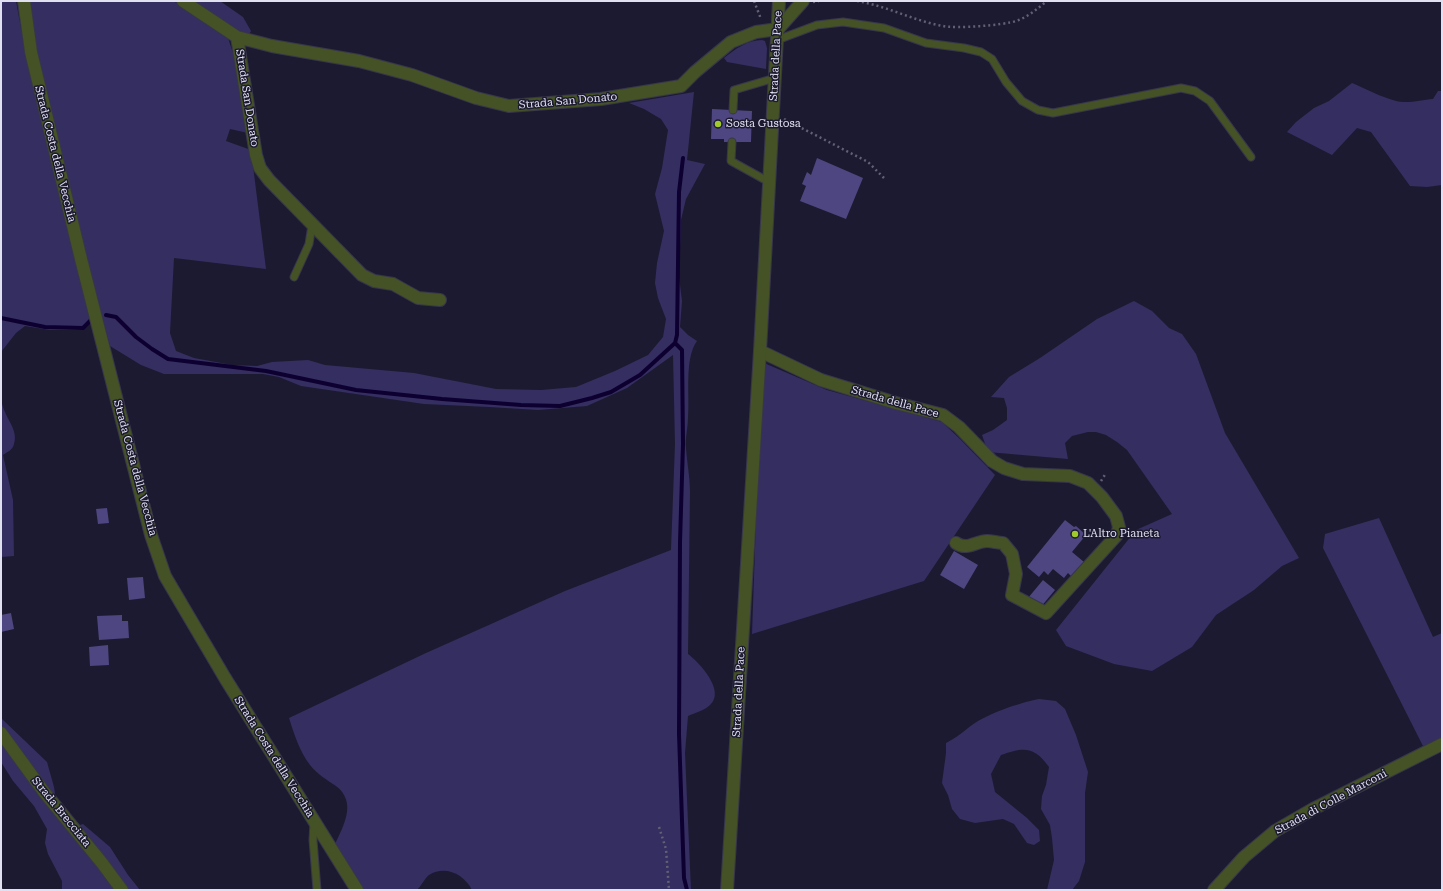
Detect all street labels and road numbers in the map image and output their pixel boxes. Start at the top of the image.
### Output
street label: Strada della Pace [767,11,785,101]
street label: Strada San Donato [233,48,261,148]
street label: Strada Costa della Vecchia [32,84,78,224]
street label: Strada San Donato [518,90,618,112]
street label: Strada della Pace [850,383,940,421]
street label: Strada Costa della Vecchia [110,399,160,537]
street label: Strada della Pace [730,647,748,737]
street label: Strada Costa della Vecchia [231,694,317,820]
street label: Strada di Colle Marconi [1273,767,1389,837]
street label: Strada Brecciata [29,774,93,850]

